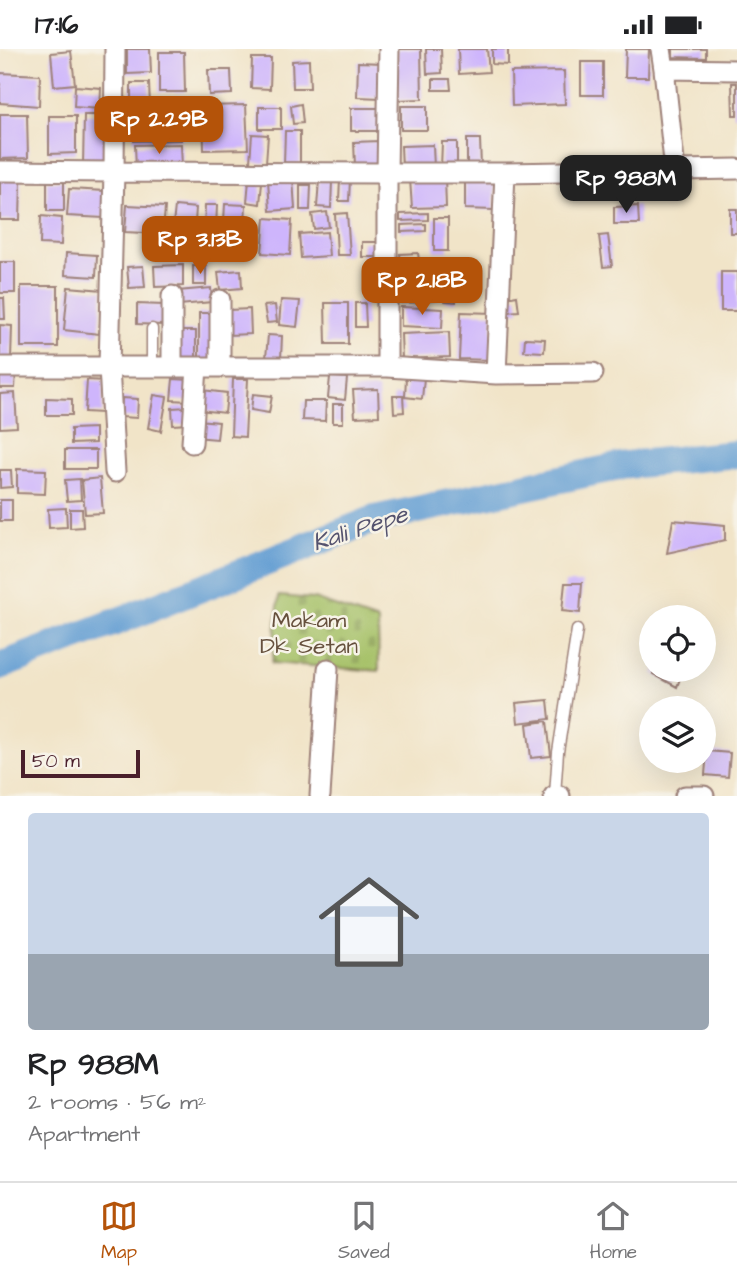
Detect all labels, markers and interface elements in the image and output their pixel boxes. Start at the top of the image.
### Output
text: 17:16 [35,7,78,43]
pin: Rp 2.29B [87,97,231,156]
text: Rp 2.29B [110,103,208,135]
pin: Rp 988M [561,155,691,215]
text: Rp 988M [576,162,676,194]
pin: Rp 3.13B [128,217,272,276]
text: Rp 3.13B [158,223,242,255]
pin: Rp 2.18B [350,257,494,317]
text: Rp 2.18B [377,264,467,296]
water label: Kali Pepe [308,497,413,560]
park label: Makam Dk Setan [260,604,358,662]
map controls [639,605,716,773]
button: locate [639,605,716,682]
button: layers [639,696,716,773]
scale bar [21,747,140,779]
text: 50 m [32,748,80,775]
icon: home [306,859,432,985]
text: Rp 988M [28,1044,159,1086]
text: 2 rooms · 56 m² [28,1086,206,1118]
text: Apartment [28,1118,140,1150]
tab: Map [100,1197,138,1266]
tab: Saved [338,1197,390,1266]
tab: Home [590,1197,637,1266]

